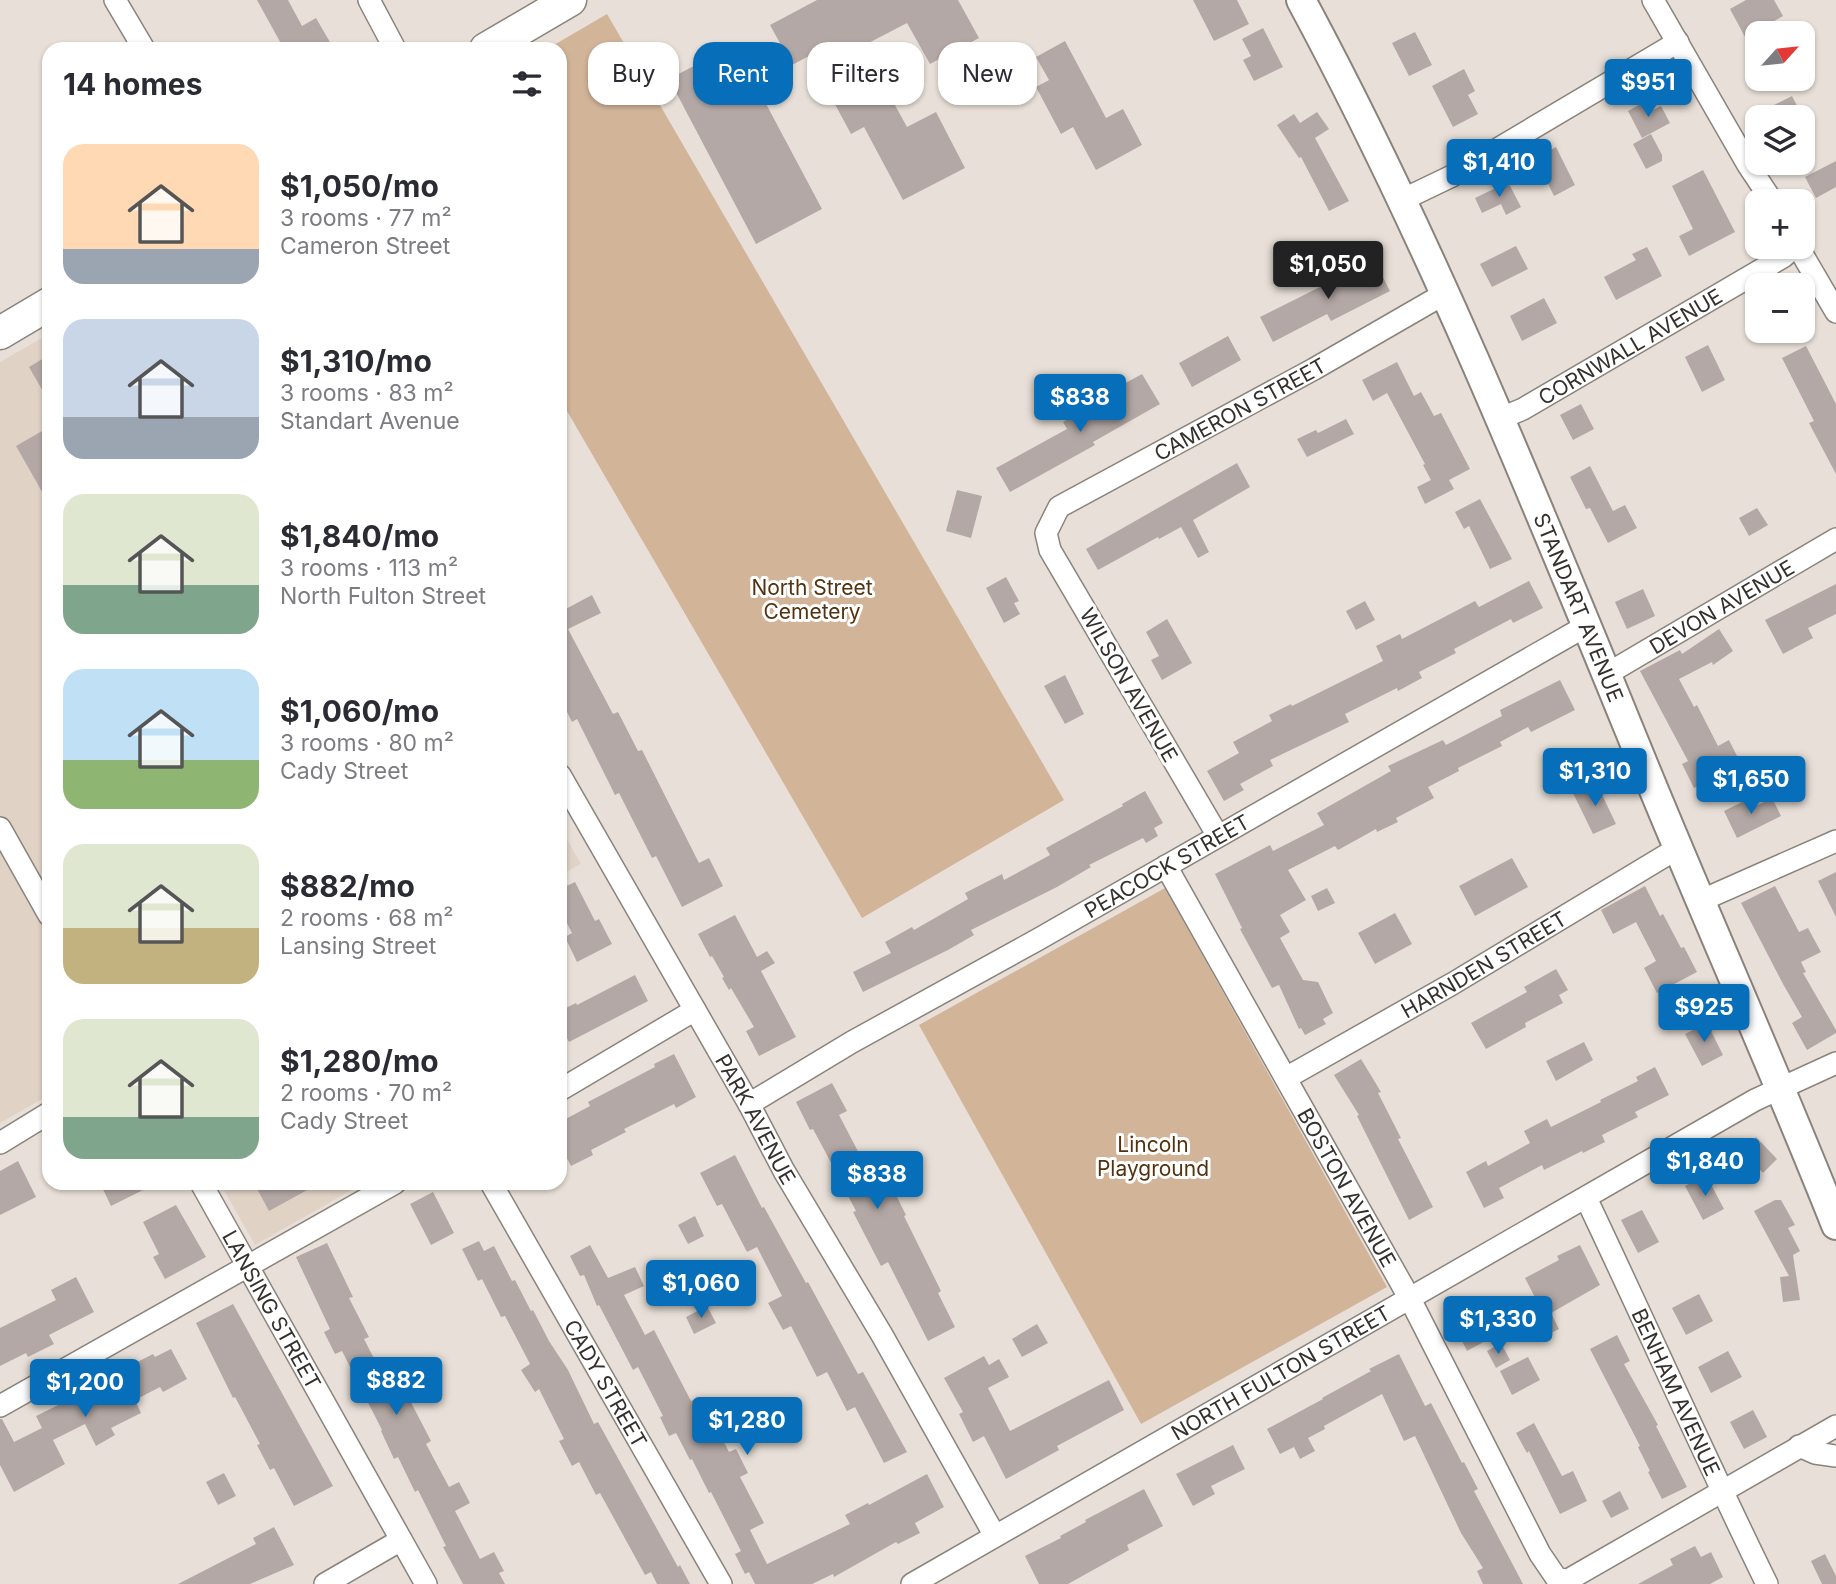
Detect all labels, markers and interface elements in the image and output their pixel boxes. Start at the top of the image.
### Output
north arrow [1745,21,1815,91]
map controls [1745,21,1815,343]
chip: Buy [588,42,679,105]
chip: Rent [693,42,793,105]
chip: Filters [807,42,924,105]
chip: New [938,42,1037,105]
pin: $951 [1607,60,1689,119]
icon: filters [508,65,546,103]
text: 14 homes [63,66,202,102]
text: $951 [1621,68,1675,96]
button: layers [1745,105,1815,175]
pin: $1,410 [1442,140,1556,199]
text: $1,410 [1463,148,1535,176]
text: $1,050/mo [280,168,439,204]
icon: home [119,172,203,256]
button: + [1745,189,1815,259]
text: 3 rooms · 77 m² [280,204,452,232]
text: Cameron Street [280,232,450,260]
pin: $1,050 [1271,242,1385,301]
text: $1,050 [1289,250,1367,278]
button: − [1745,273,1815,343]
street label: CORNWALL AVENUE [1534,283,1726,410]
text: $1,310/mo [280,343,432,379]
icon: home [119,347,203,431]
street label: CAMERON STREET [1150,352,1330,466]
pin: $838 [1039,374,1121,434]
text: 3 rooms · 83 m² [280,379,454,407]
text: $838 [1050,383,1110,411]
text: Standart Avenue [280,407,460,435]
street label: STANDART AVENUE [1529,509,1629,705]
text: $1,840/mo [280,518,439,554]
icon: home [119,522,203,606]
text: 3 rooms · 113 m² [280,554,458,582]
street label: DEVON AVENUE [1645,554,1798,659]
park label: North Street Cemetery [751,575,873,624]
text: North Fulton Street [280,582,486,610]
street label: WILSON AVENUE [1075,604,1183,766]
text: $1,060/mo [280,693,439,729]
icon: home [119,697,203,781]
text: 3 rooms · 80 m² [280,729,454,757]
pin: $1,310 [1538,748,1652,808]
pin: $1,650 [1694,756,1808,816]
text: Cady Street [280,757,408,785]
text: $1,310 [1559,757,1631,785]
text: $1,650 [1712,765,1790,793]
street label: PEACOCK STREET [1080,809,1254,923]
text: $882/mo [280,868,415,904]
icon: home [119,872,203,956]
text: 2 rooms · 68 m² [280,904,453,932]
street label: HARNDEN STREET [1396,906,1571,1023]
text: Lansing Street [280,932,436,960]
pin: $925 [1663,984,1745,1044]
text: $925 [1674,993,1734,1021]
text: $1,280/mo [280,1043,439,1079]
icon: home [119,1047,203,1131]
street label: PARK AVENUE [711,1050,801,1189]
text: 2 rooms · 70 m² [280,1079,452,1107]
street label: BOSTON AVENUE [1292,1104,1402,1271]
text: Cady Street [280,1107,408,1135]
park label: Lincoln Playground [1097,1132,1209,1181]
pin: $1,840 [1648,1138,1762,1198]
text: $1,840 [1666,1147,1744,1175]
pin: $838 [836,1152,918,1211]
text: $838 [847,1160,907,1188]
street label: LANSING STREET [217,1226,326,1393]
pin: $1,060 [644,1260,758,1320]
text: $1,060 [662,1269,740,1297]
pin: $1,330 [1441,1296,1555,1356]
street label: NORTH FULTON STREET [1167,1300,1395,1445]
street label: BENHAM AVENUE [1627,1304,1726,1480]
text: $1,330 [1459,1305,1537,1333]
street label: CADY STREET [559,1315,652,1452]
pin: $882 [355,1358,437,1417]
pin: $1,200 [28,1360,142,1419]
text: $882 [366,1366,426,1394]
text: $1,200 [46,1368,124,1396]
pin: $1,280 [690,1398,804,1457]
text: $1,280 [708,1406,786,1434]

